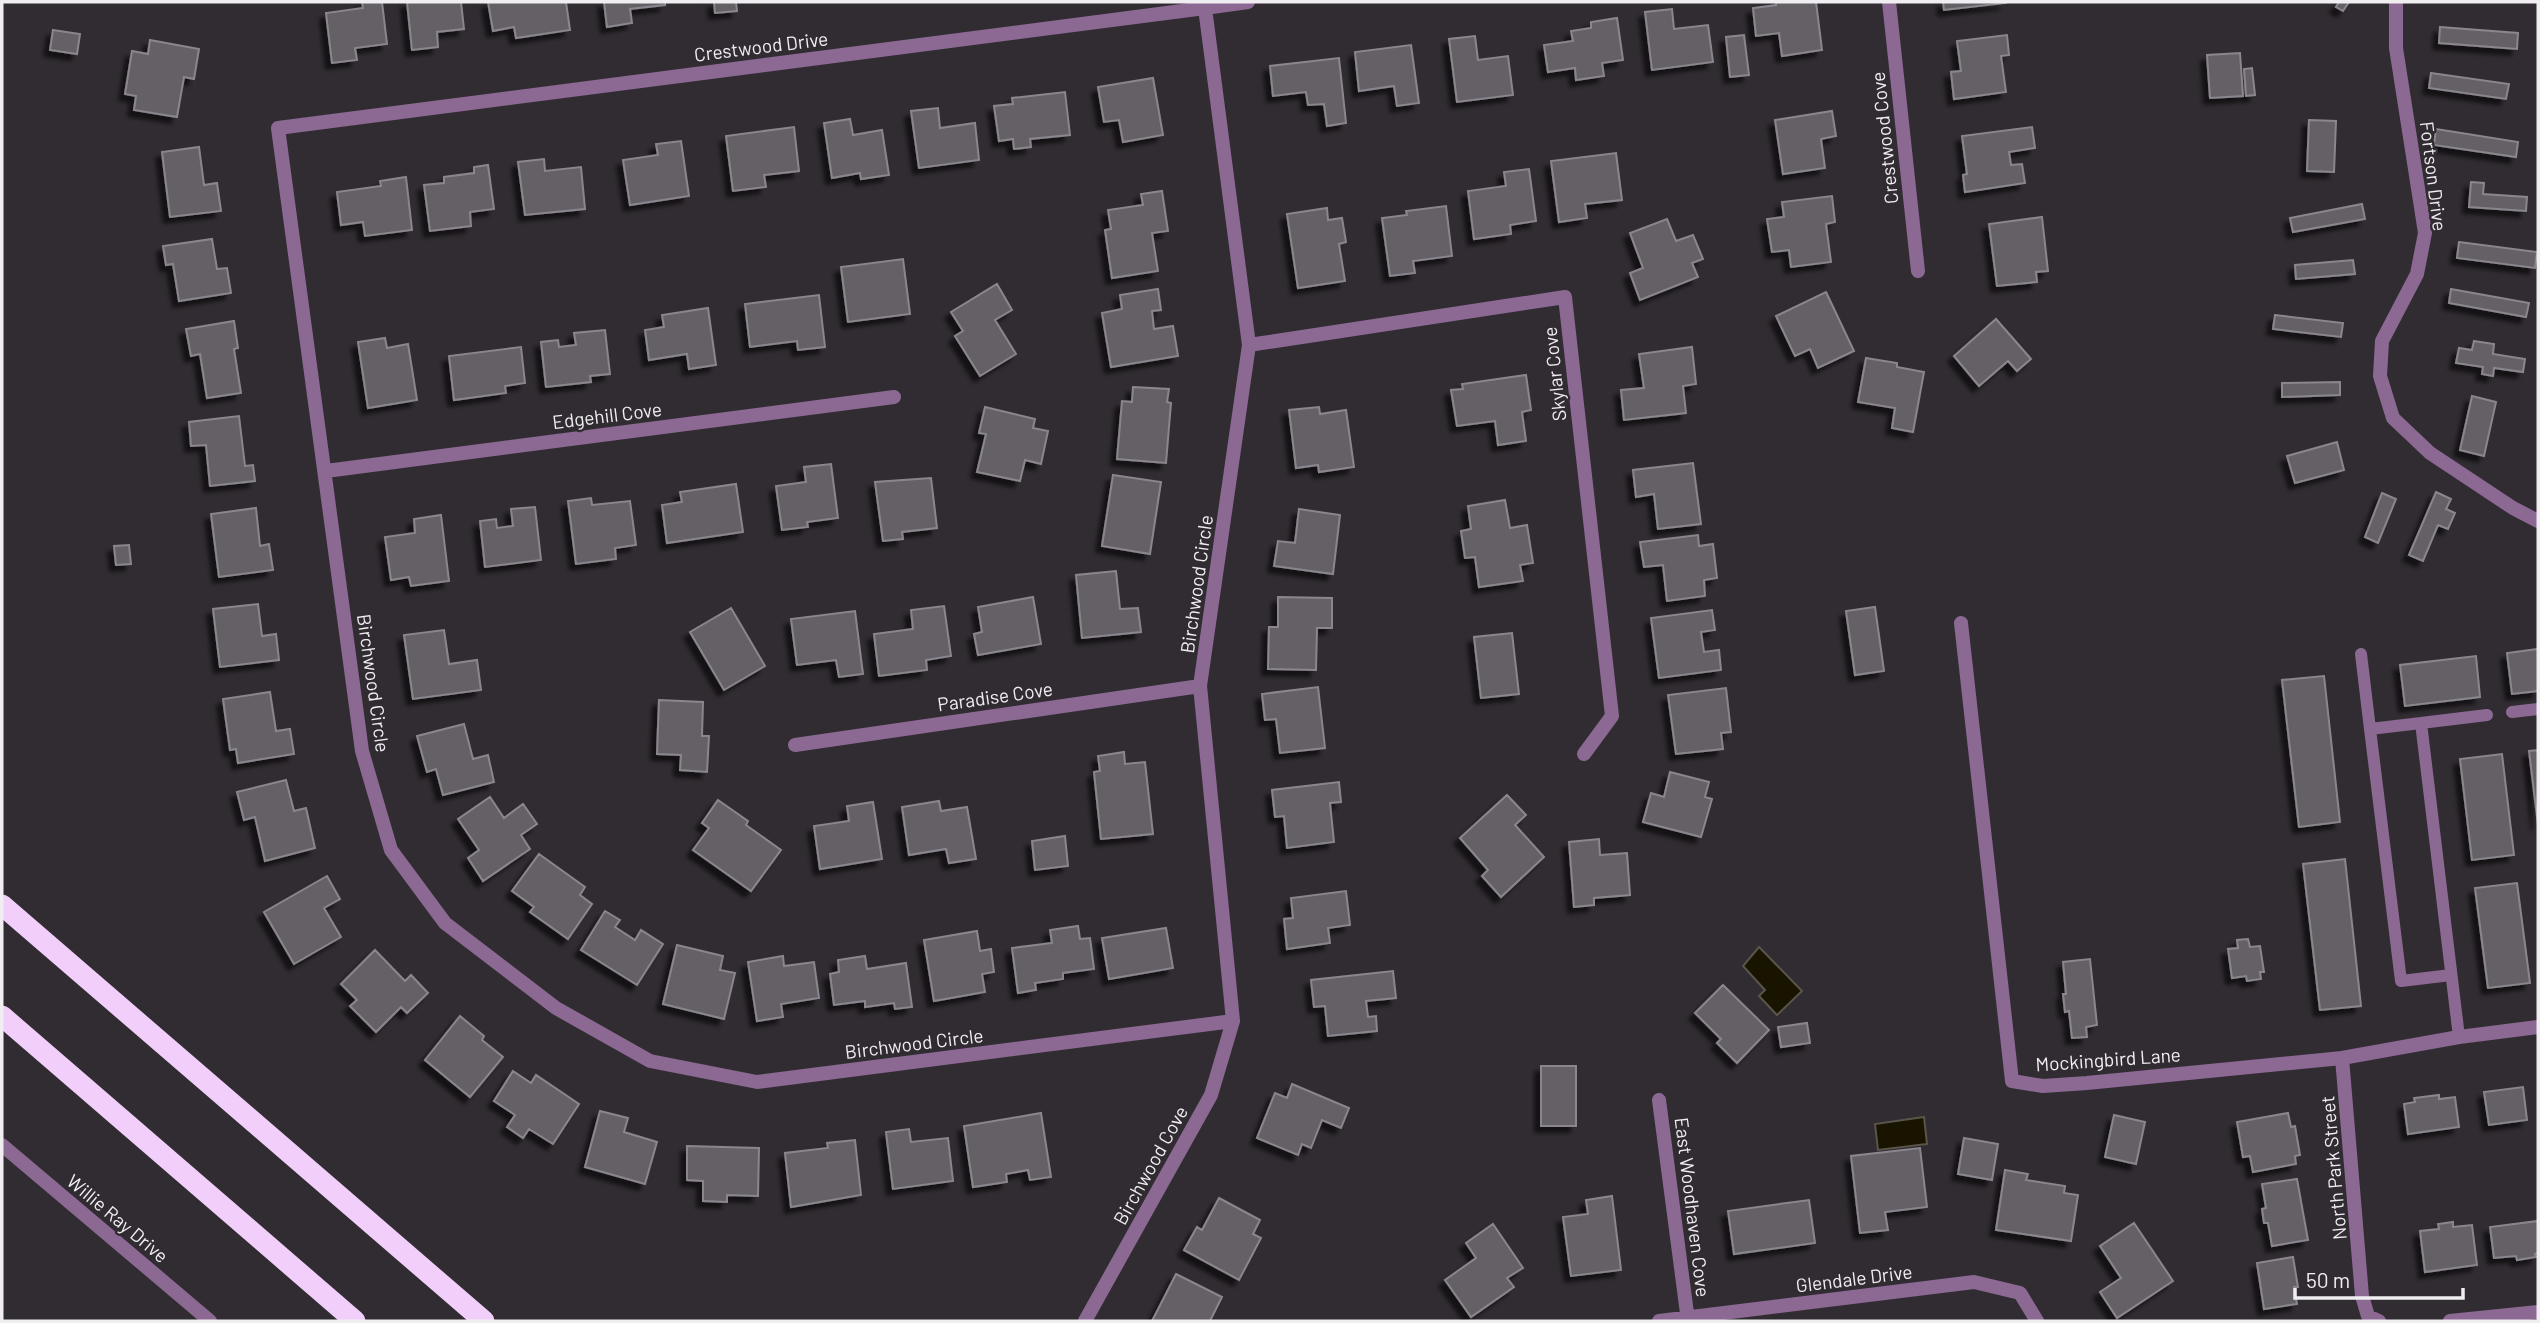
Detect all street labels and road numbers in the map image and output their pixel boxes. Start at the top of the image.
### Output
street label: Crestwood Drive [693,26,829,66]
street label: Crestwood Cove [1866,71,1902,205]
street label: Fortson Drive [2416,120,2452,232]
street label: Skylar Cove [1538,326,1570,422]
street label: Edgehill Cove [551,397,663,433]
street label: Birchwood Circle [1175,513,1217,655]
street label: Birchwood Circle [353,612,395,754]
street label: Paradise Cove [936,677,1054,715]
street label: Birchwood Circle [843,1023,985,1063]
street label: Mockingbird Lane [2035,1042,2181,1076]
street label: North Park Street [2315,1095,2351,1241]
street label: Birchwood Cove [1108,1102,1192,1228]
street label: East Woodhaven Cove [1671,1116,1715,1298]
street label: Willie Ray Drive [63,1169,173,1267]
street label: Glendale Drive [1795,1259,1913,1297]

